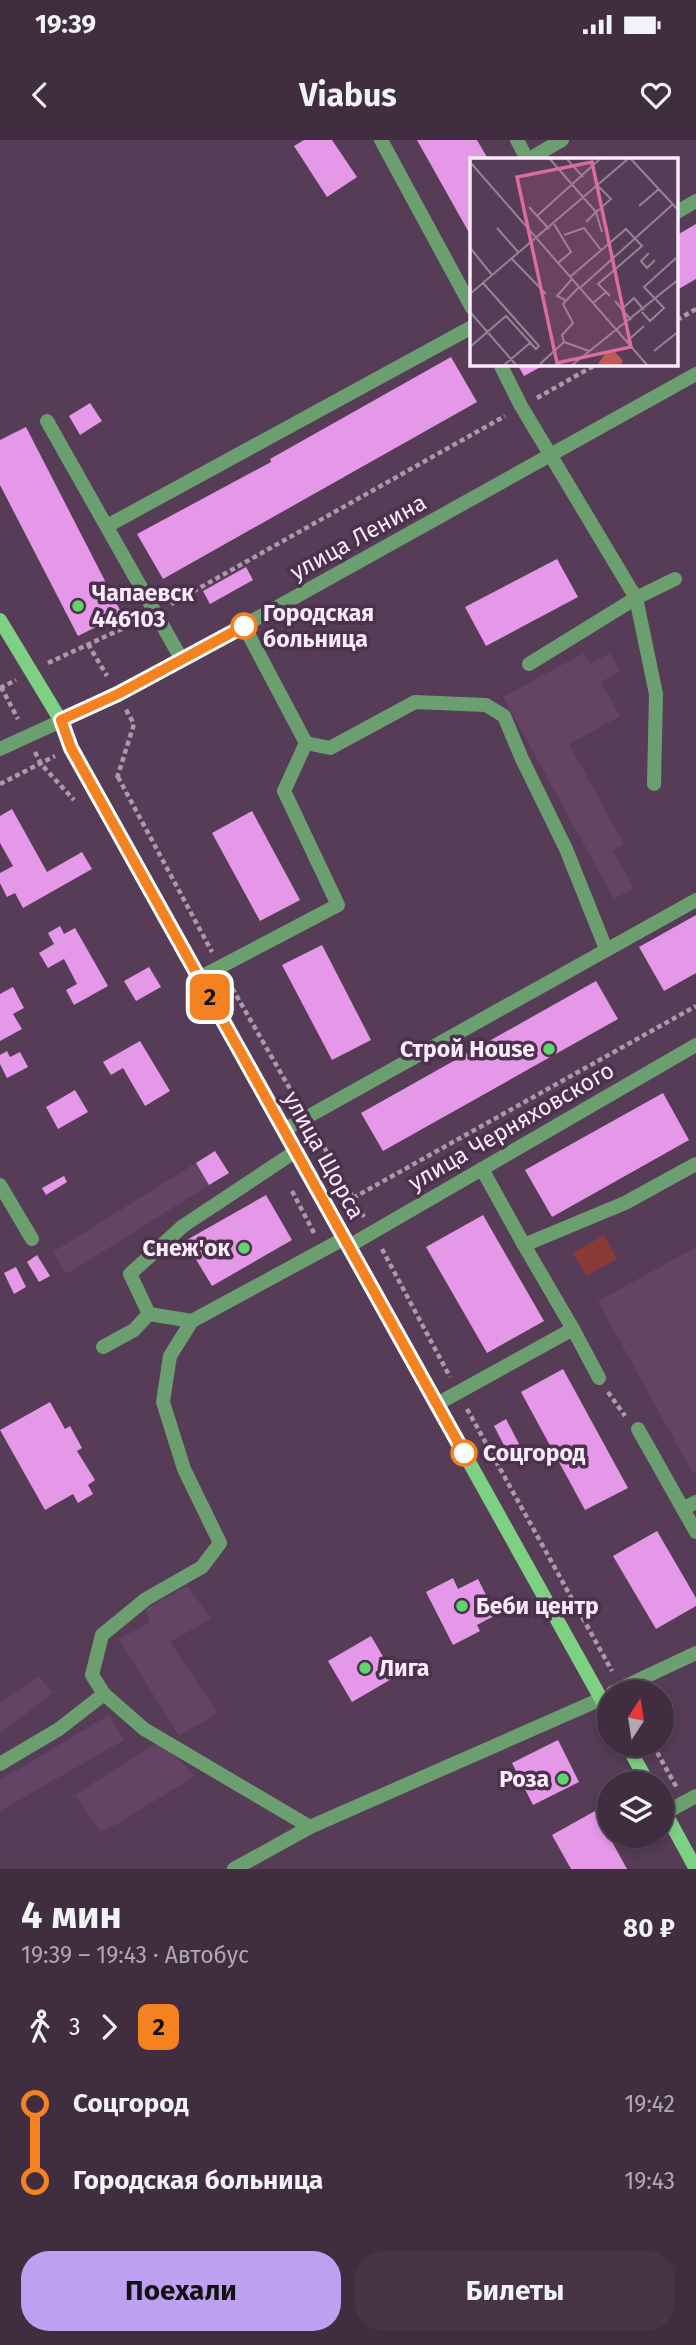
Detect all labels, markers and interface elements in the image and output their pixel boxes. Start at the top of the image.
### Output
text: 19:39 [35,9,96,40]
icon: back [21,76,59,114]
text: Viabus [299,76,397,114]
icon: heart [637,76,675,114]
inset map [470,158,678,366]
street label: улица Ленина [285,488,431,586]
place label: Чапаевск 446103 [92,579,194,633]
marker: Чапаевск 446103 [70,598,86,614]
place label: Городская больница [263,599,374,653]
marker: Городская больница [231,613,257,639]
line badge: 2 [187,974,233,1020]
text: 2 [204,983,216,1011]
place label: Строй House [400,1035,535,1063]
marker: Строй House [541,1041,557,1057]
street label: улица Черняховского [403,1056,619,1196]
street label: улица Щорса [277,1086,371,1224]
place label: Снеж'ок [142,1234,230,1262]
marker: Снеж'ок [236,1240,252,1256]
place label: Соцгород [483,1439,586,1467]
marker: Соцгород [451,1440,477,1466]
place label: Беби центр [476,1592,599,1620]
marker: Беби центр [454,1598,470,1614]
place label: Лига [379,1654,429,1682]
marker: Лига [357,1660,373,1676]
north arrow [597,1680,674,1757]
map controls [597,1680,674,1848]
place label: Роза [499,1765,549,1793]
marker: Роза [555,1771,571,1787]
button: layers [597,1771,674,1848]
text: 4 мин [21,1892,122,1938]
text: 80 ₽ [623,1913,675,1944]
text: 19:39 – 19:43 · Автобус [21,1941,249,1969]
icon: walk [21,2008,59,2046]
icon: forward [90,2008,128,2046]
text: 3 [69,2013,80,2041]
text: 2 [152,2013,165,2041]
text: Соцгород [73,2088,189,2119]
text: 19:42 [624,2090,675,2118]
text: Городская больница [73,2165,323,2196]
text: 19:43 [624,2167,675,2195]
button: Поехали [21,2251,341,2331]
button: Билеты [355,2251,675,2331]

